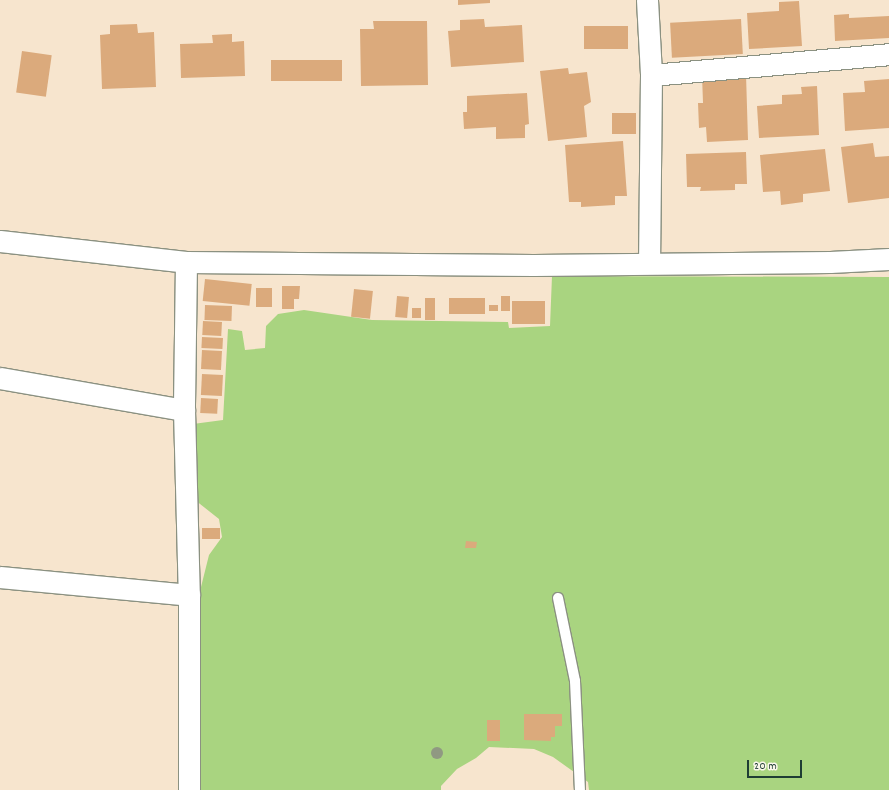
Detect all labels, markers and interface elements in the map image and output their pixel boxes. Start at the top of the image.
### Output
scale bar [749,752,804,778]
text: 20 m [754,758,777,775]

